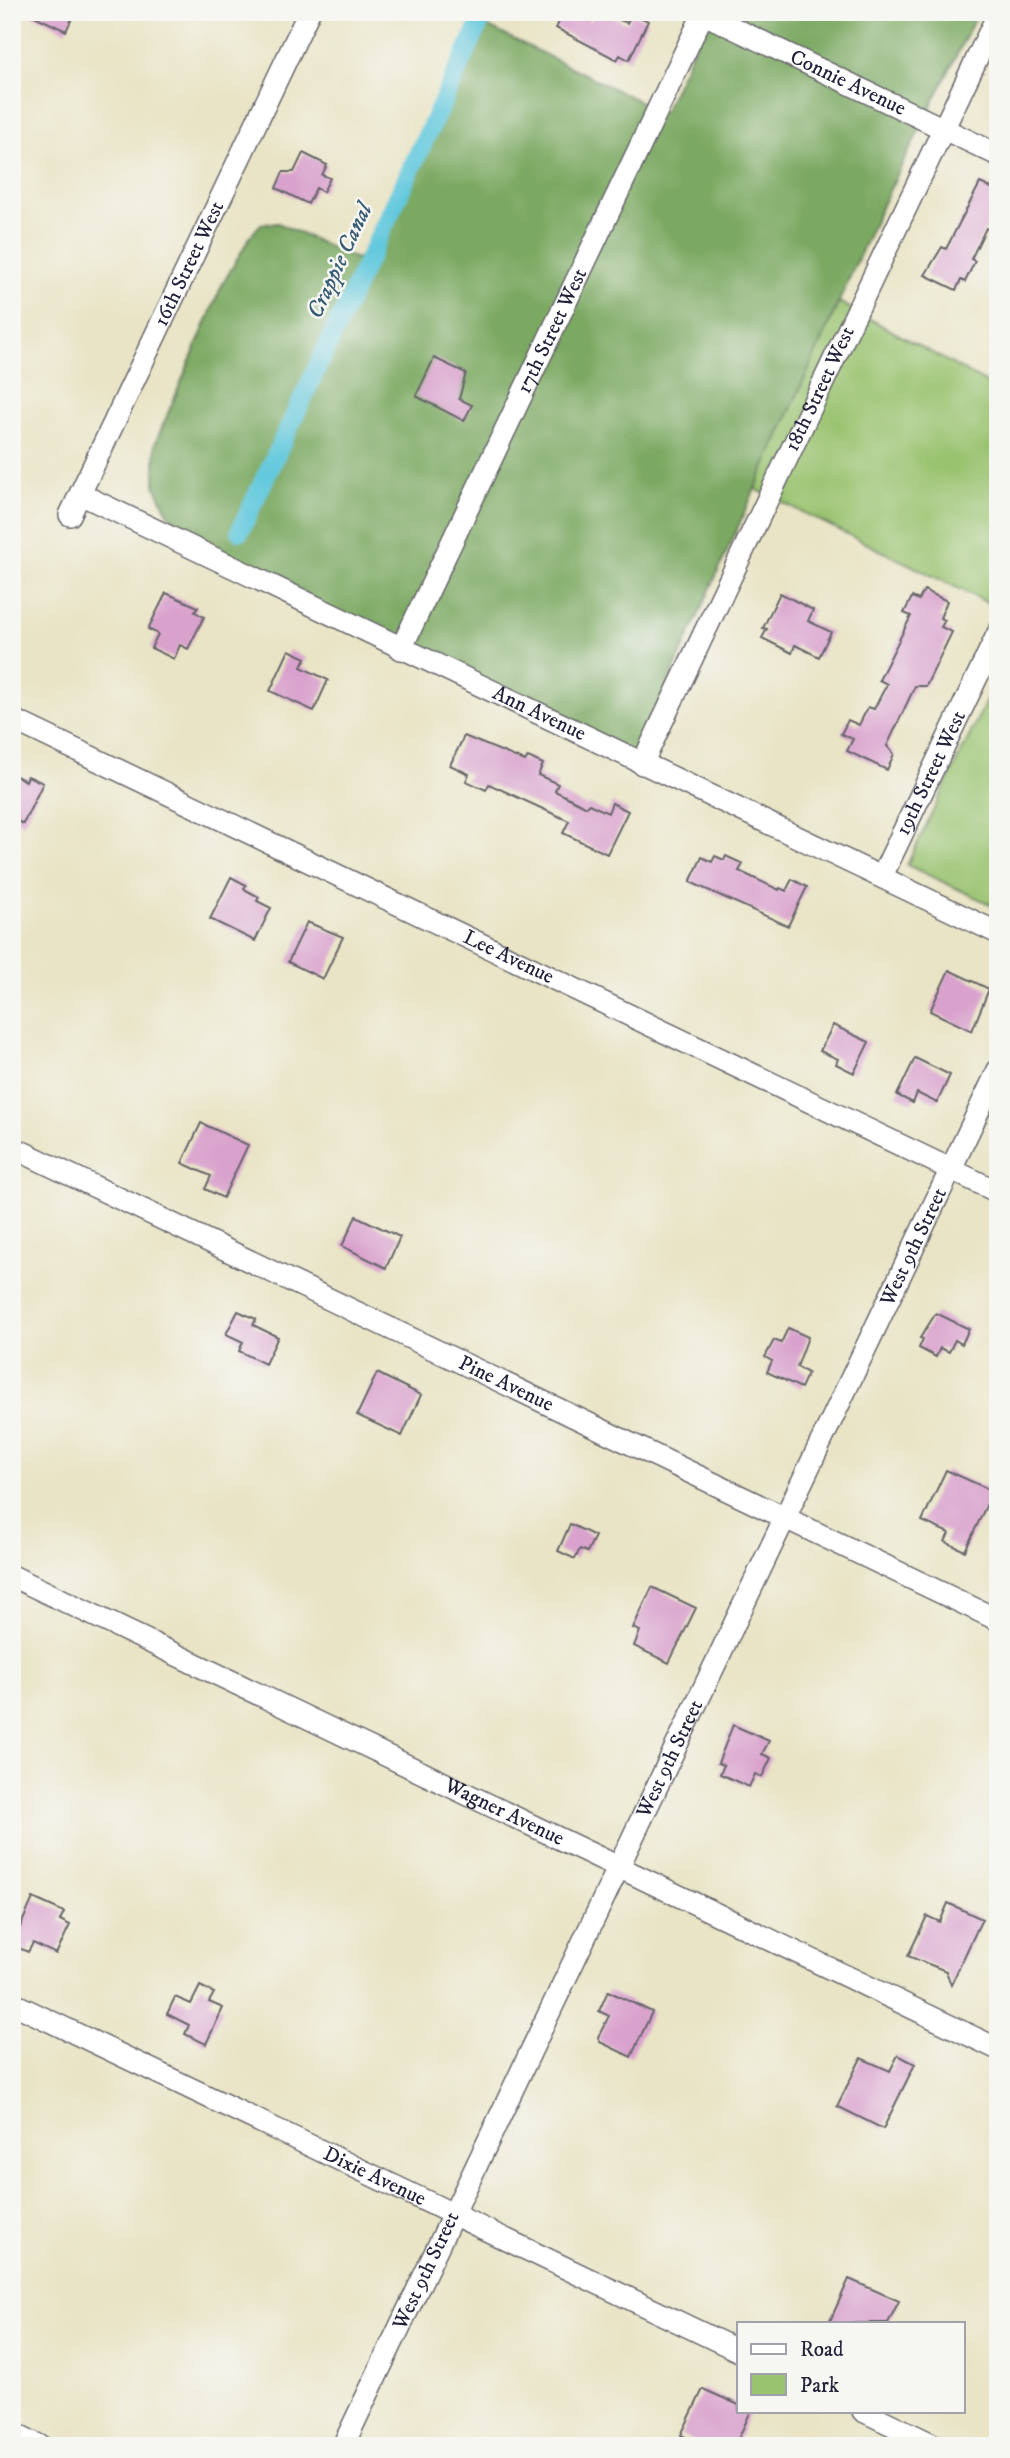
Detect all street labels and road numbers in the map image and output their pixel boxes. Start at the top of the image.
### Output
street label: Connie Avenue [786,44,910,122]
street label: 16th Street West [148,197,230,331]
street label: 17th Street West [511,264,593,398]
street label: 18th Street West [779,322,861,456]
street label: Ann Avenue [488,680,590,747]
street label: 19th Street West [890,706,972,840]
street label: Lee Avenue [459,924,558,990]
street label: West 9th Street [874,1183,953,1311]
street label: Pine Avenue [454,1350,558,1418]
street label: West 9th Street [630,1695,709,1823]
street label: Wagner Avenue [439,1772,569,1852]
street label: Dixie Avenue [319,2141,430,2212]
street label: West 9th Street [387,2207,466,2335]

